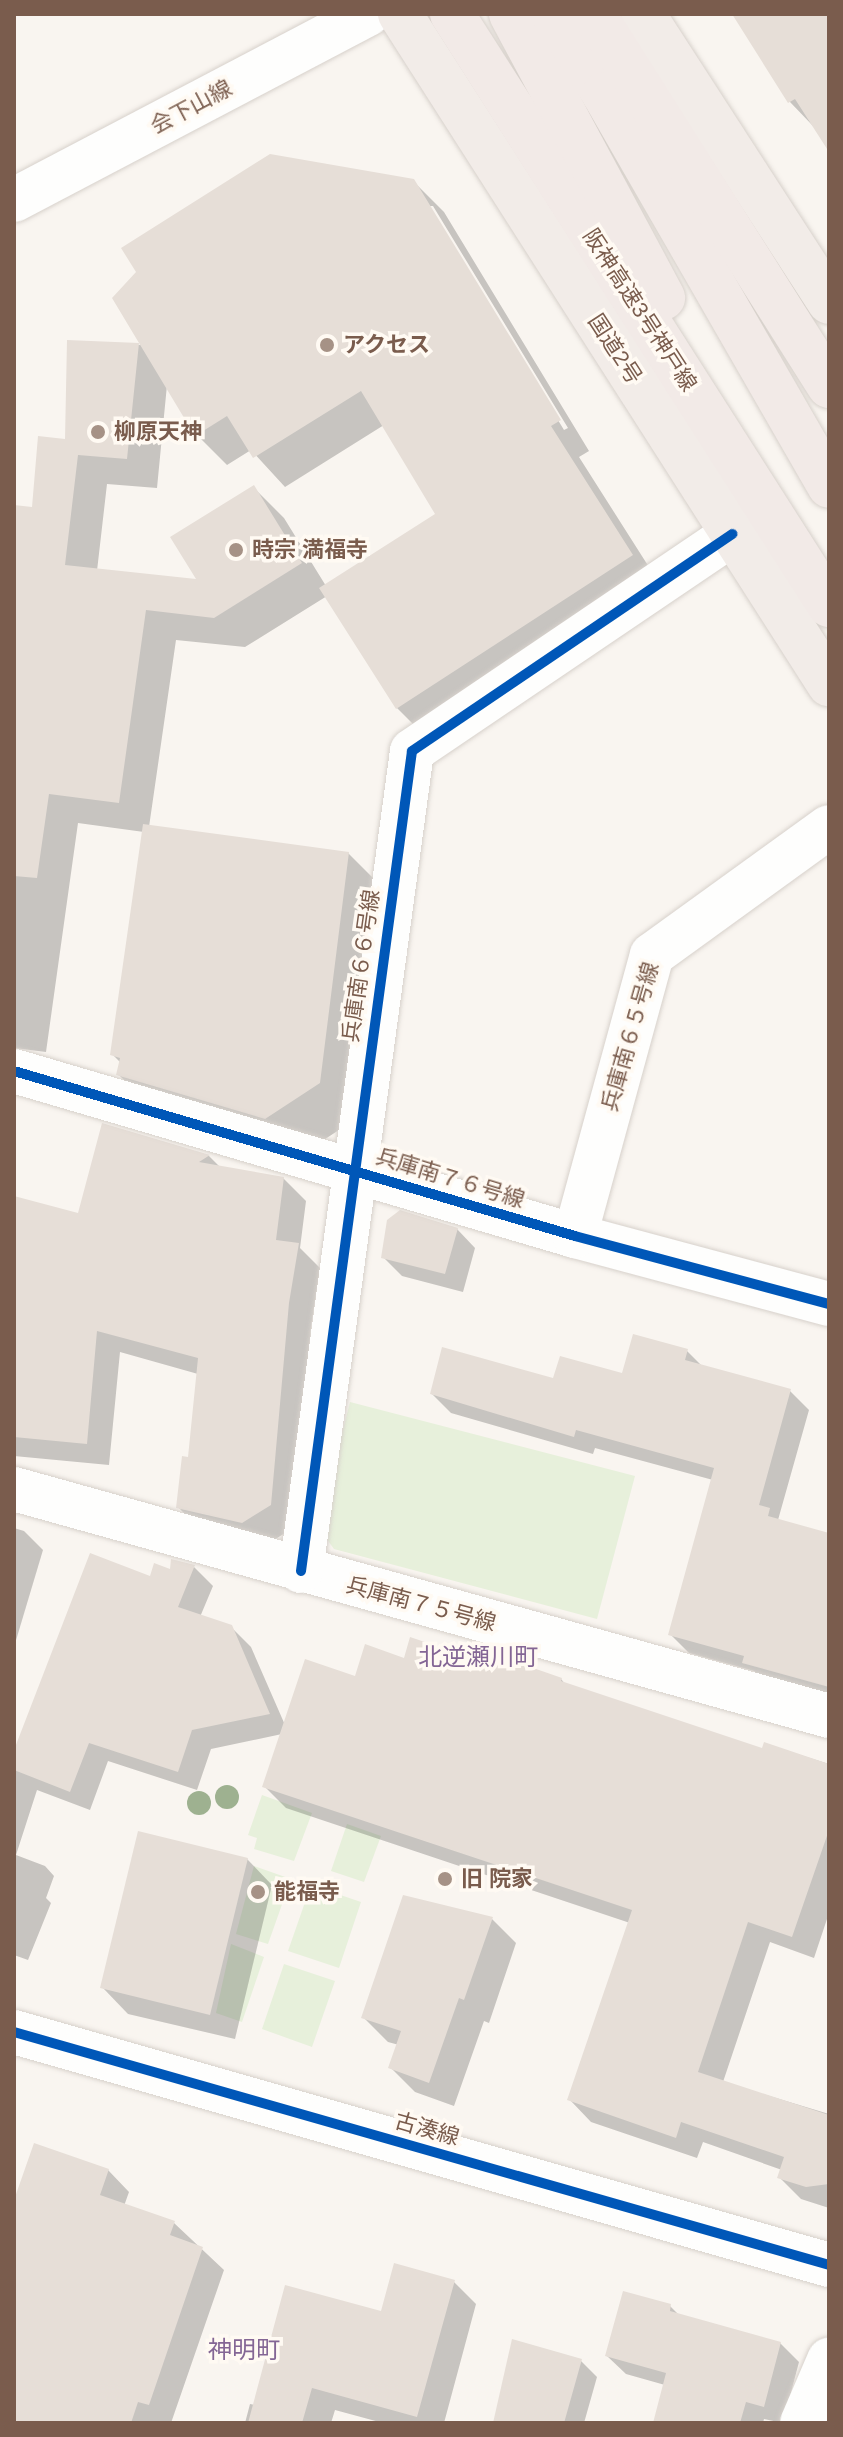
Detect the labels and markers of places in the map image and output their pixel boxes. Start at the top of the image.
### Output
place label: アクセス [343,332,431,358]
marker: アクセス [318,336,336,354]
place label: 柳原天神 [114,419,202,445]
marker: 柳原天神 [89,423,107,441]
place label: 時宗 満福寺 [252,537,368,563]
marker: 時宗 満福寺 [227,541,245,559]
place label: 旧 院家 [461,1866,533,1892]
marker: 旧 院家 [436,1870,454,1888]
place label: 能福寺 [274,1879,340,1905]
marker: 能福寺 [249,1883,267,1901]

